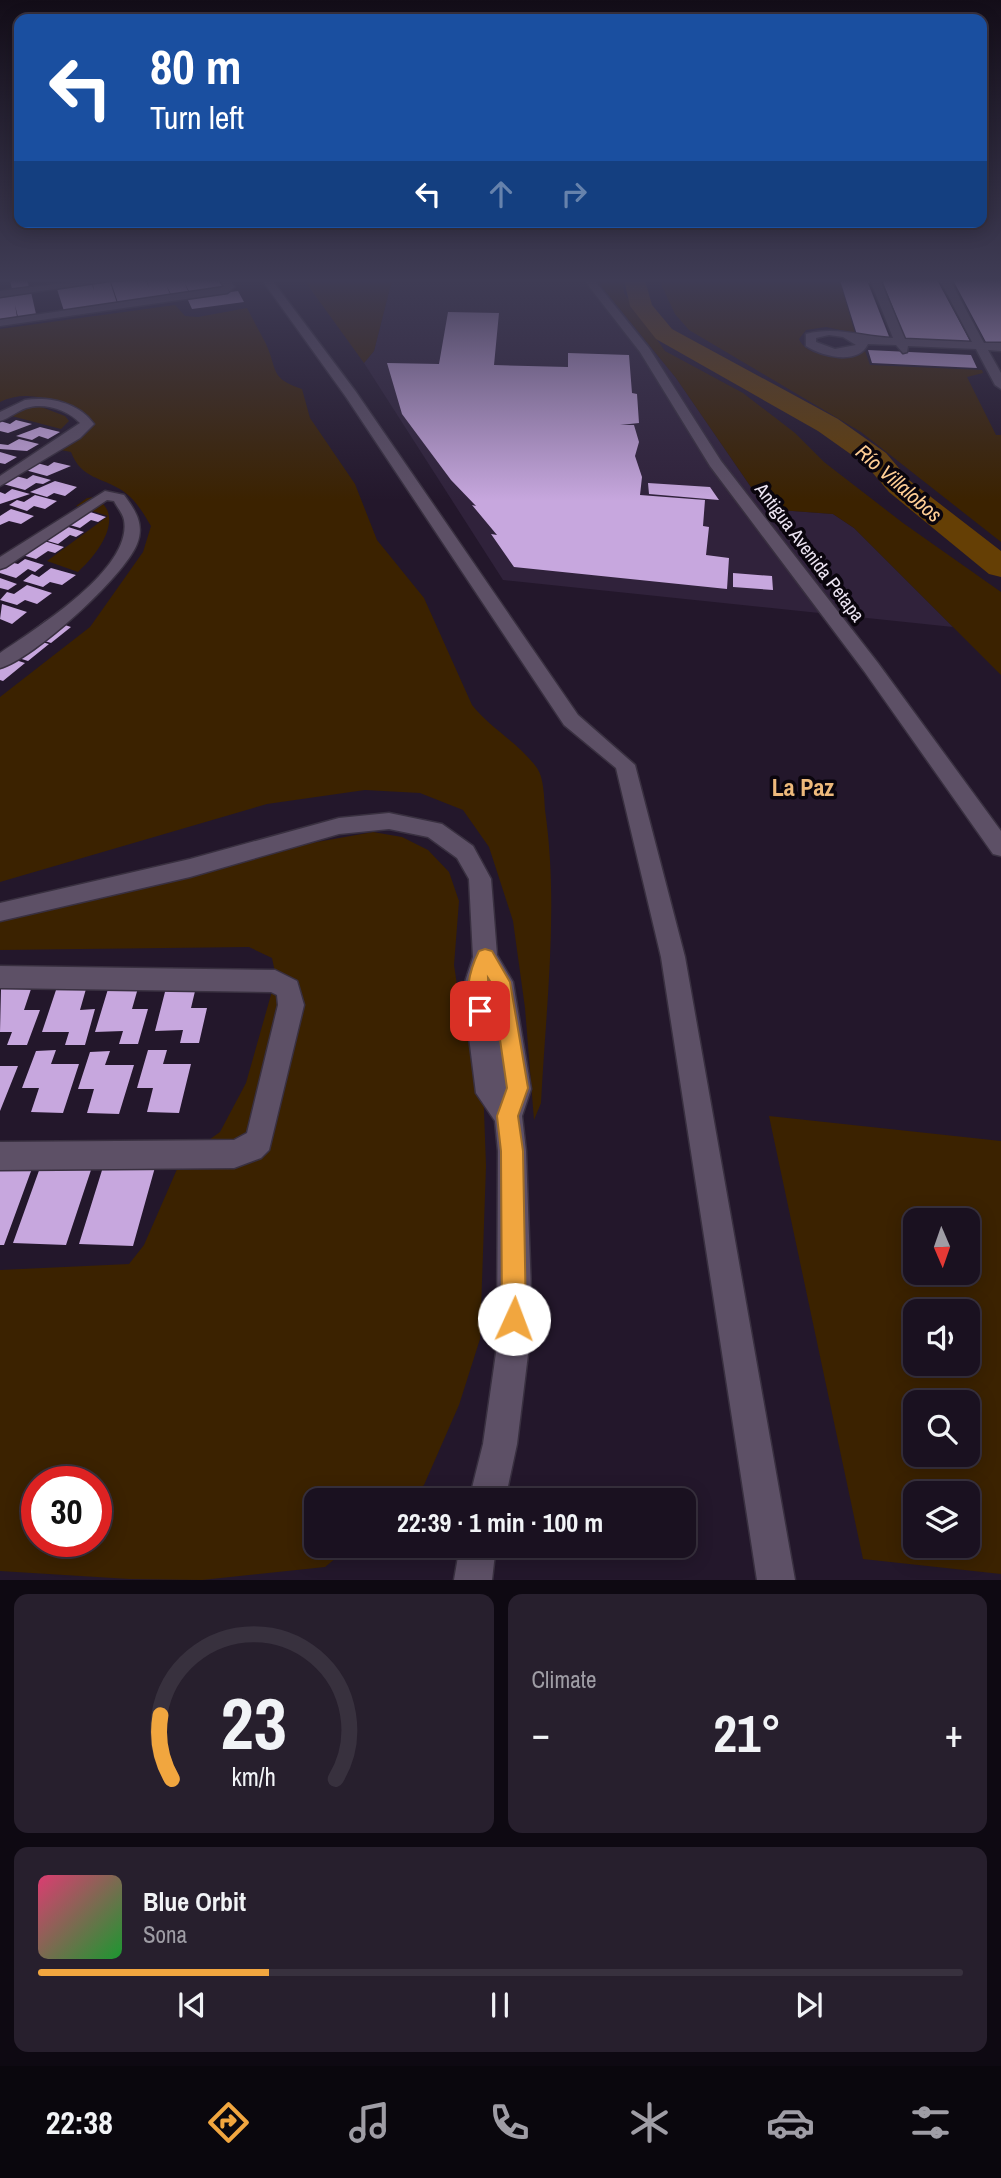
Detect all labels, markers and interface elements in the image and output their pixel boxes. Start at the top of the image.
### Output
text: 80 m [150,33,242,99]
icon: left [35,42,126,133]
text: Turn left [150,96,244,139]
icon: left [409,175,447,213]
icon: ahead [482,175,520,213]
icon: right [555,175,593,213]
water label: Río Villalobos [850,437,949,529]
street label: Antigua Avenida Petapa [749,476,871,627]
district label: La Paz [772,771,834,803]
pin [450,981,510,1041]
icon: arrive [461,992,499,1030]
north arrow [903,1208,980,1284]
map controls [903,1208,980,1558]
position arrow [477,1282,551,1356]
button: sound [903,1299,980,1376]
button: search [903,1390,980,1467]
speed limit sign: 30 [21,1466,112,1557]
button: layers [903,1481,980,1558]
text: 22:39 · 1 min · 100 m [397,1505,603,1540]
text: Climate [532,1664,596,1695]
text: 23 [221,1675,287,1773]
text: 21° [713,1698,781,1768]
text: − [532,1708,550,1759]
text: + [945,1708,963,1759]
text: km/h [232,1760,276,1794]
text: Blue Orbit [143,1884,246,1919]
text: Sona [143,1919,187,1950]
icon: previous [173,1986,211,2024]
icon: pause [481,1986,519,2024]
icon: next [790,1986,828,2024]
icon: directions [204,2098,253,2147]
icon: music [345,2098,394,2147]
icon: phone [485,2098,534,2147]
icon: climate [625,2098,674,2147]
icon: car [766,2098,815,2147]
icon: filters [906,2098,955,2147]
text: 22:38 [46,2101,113,2144]

